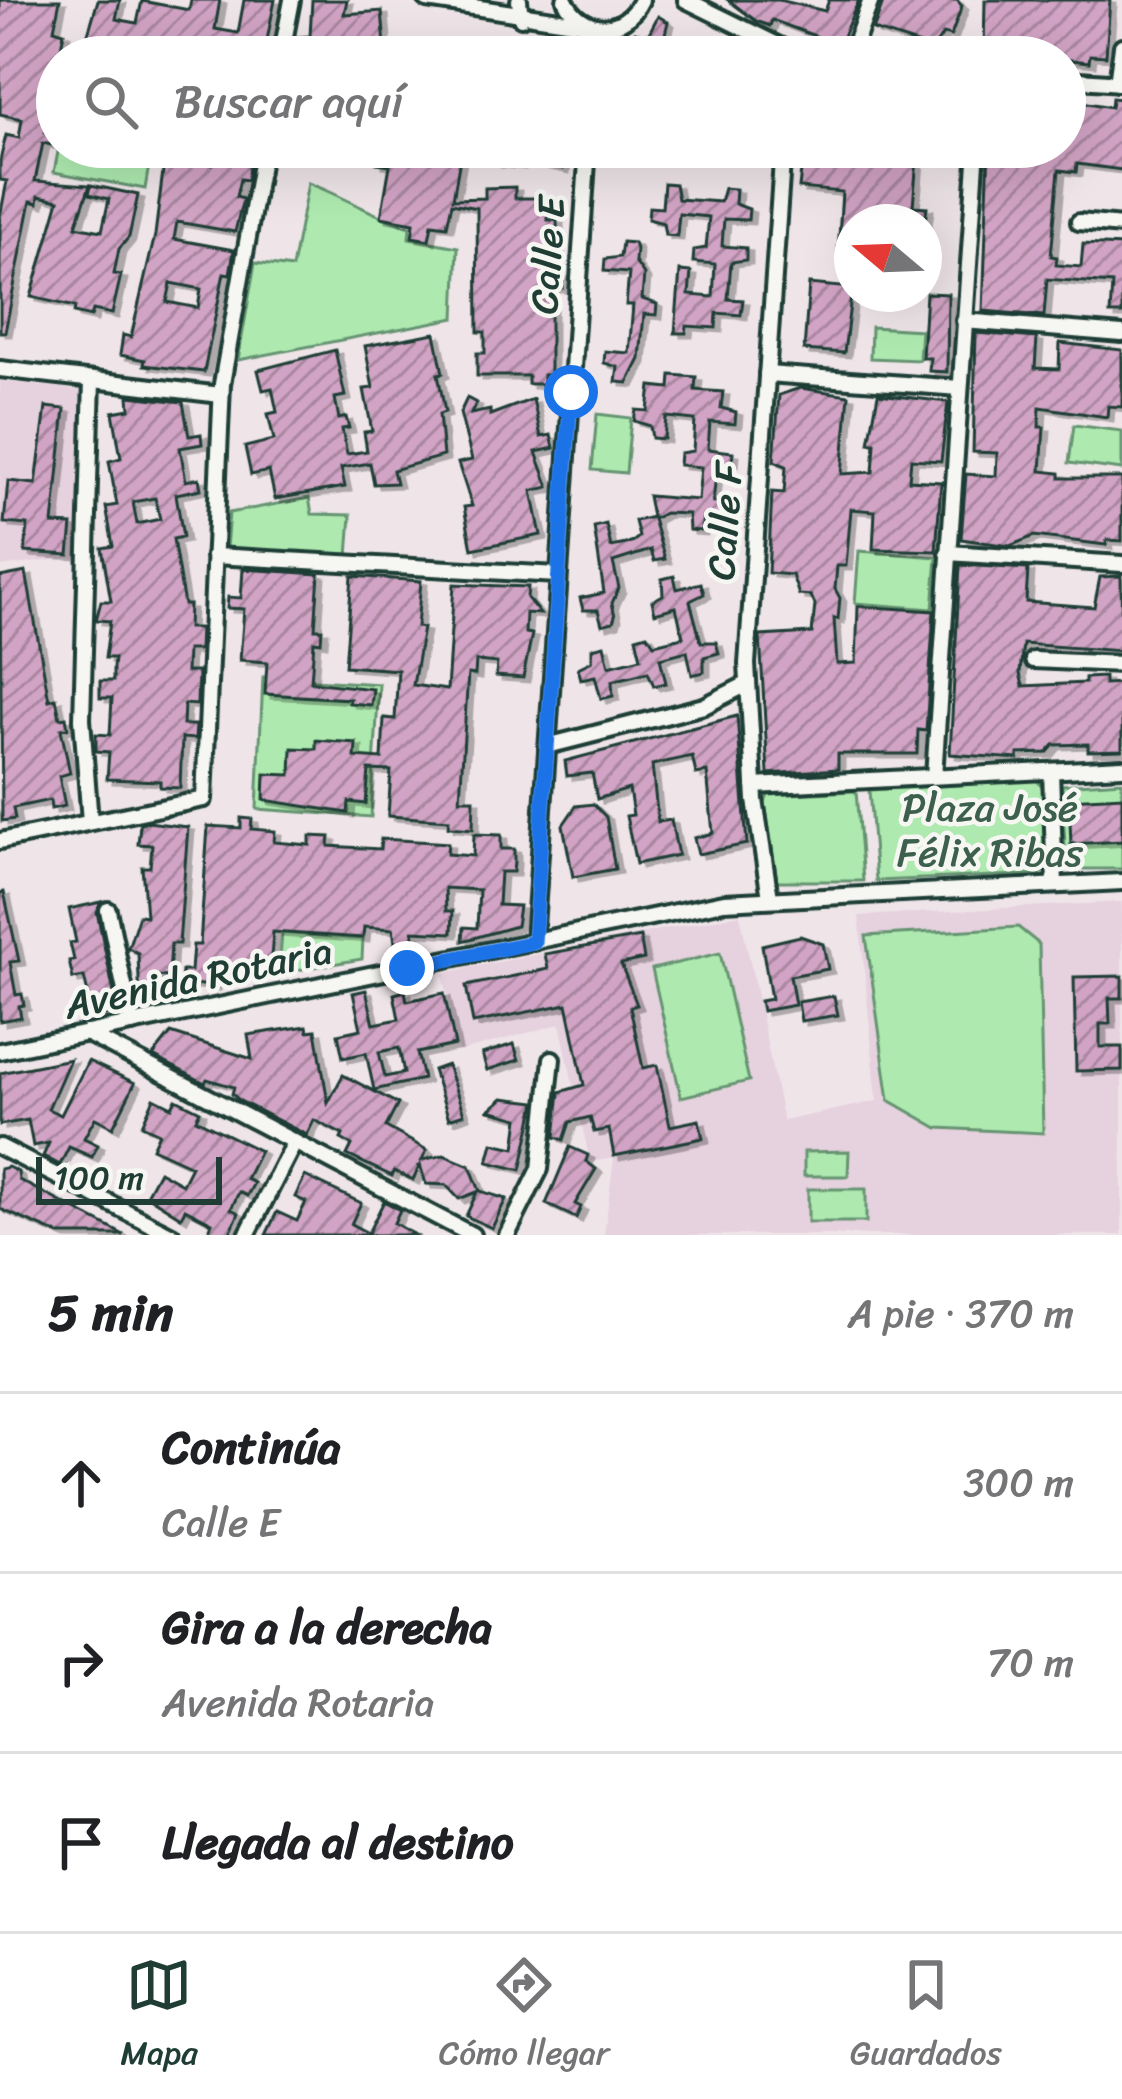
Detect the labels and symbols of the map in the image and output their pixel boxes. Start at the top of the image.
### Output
street label: Calle E [509,191,586,316]
north arrow [834,204,942,312]
route start [544,365,598,419]
street label: Calle F [686,457,763,582]
park label: Plaza José Félix Ribas [897,773,1084,887]
street label: Avenida Rotaria [57,915,338,1040]
route end [380,941,434,995]
scale bar [36,1151,222,1204]

